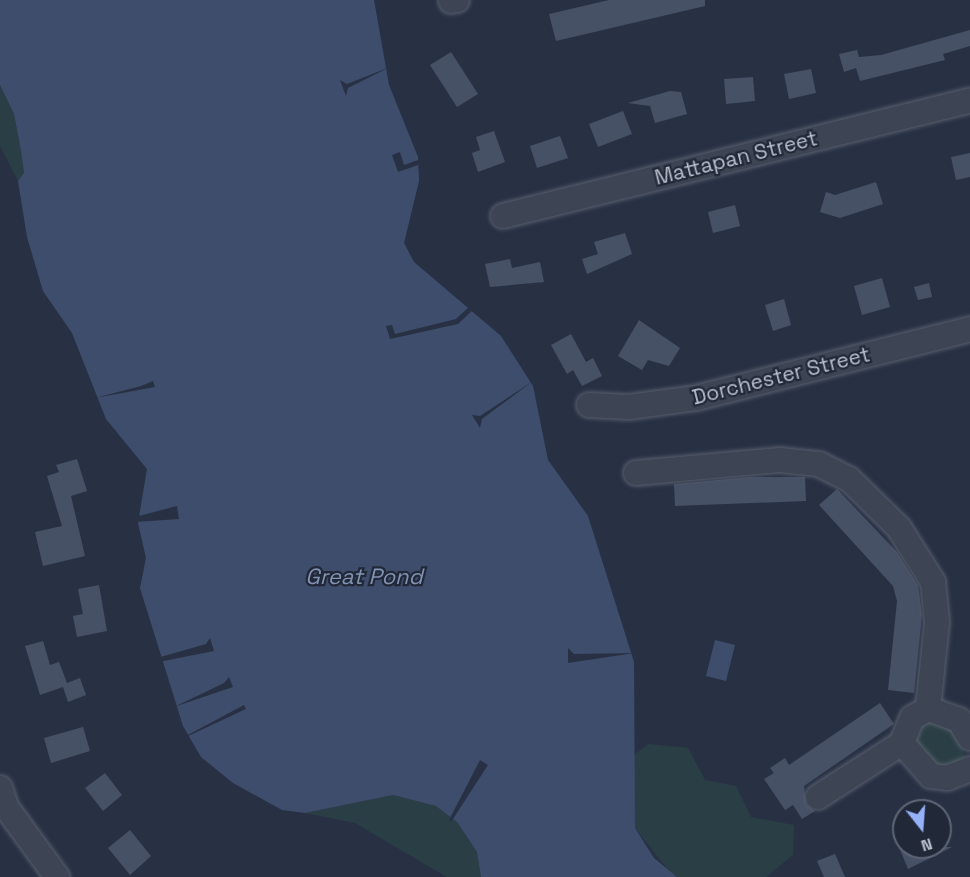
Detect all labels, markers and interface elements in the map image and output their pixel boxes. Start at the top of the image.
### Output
street label: Mattapan Street [652,126,820,190]
street label: Dorchester Street [689,342,873,410]
water label: Great Pond [305,564,423,590]
north arrow [892,799,952,859]
text: N [919,833,935,856]

